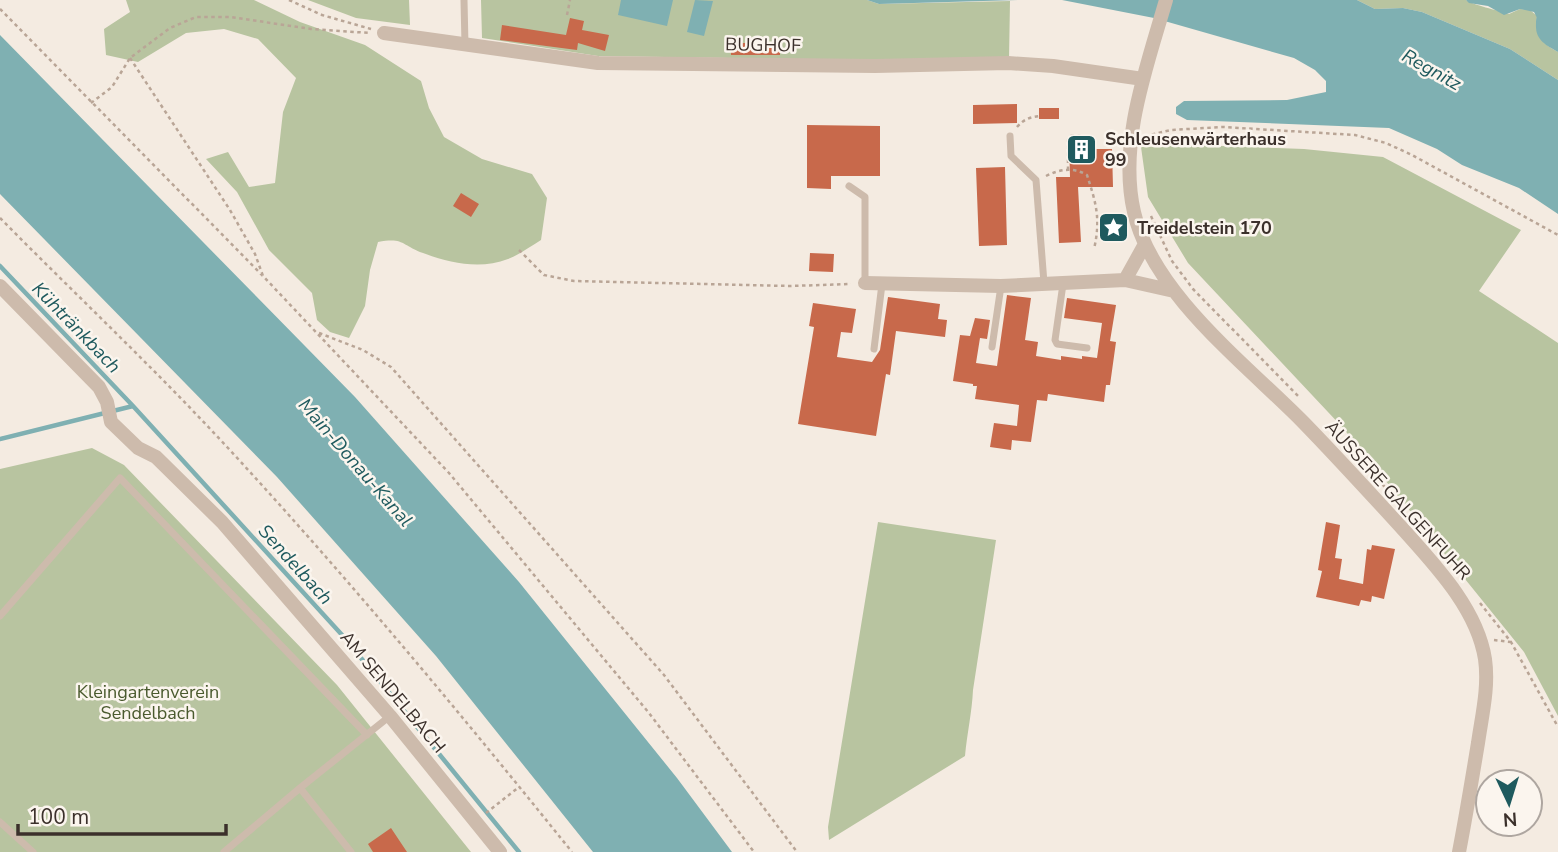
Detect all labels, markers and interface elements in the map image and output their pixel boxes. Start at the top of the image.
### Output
street label: BUGHOF [725,32,801,58]
water label: Regnitz [1397,43,1466,97]
place label: Schleusenwärterhaus 99 [1105,127,1286,172]
building icon: Schleusenwärterhaus 99 [1065,132,1099,166]
place icon: Treidelstein 170 [1097,211,1131,245]
place label: Treidelstein 170 [1137,216,1272,240]
water label: Kühtränkbach [26,276,126,379]
water label: Main-Donau-Kanal [292,393,418,532]
street label: ÄUSSERE GALGENFUHR [1320,415,1476,585]
water label: Sendelbach [252,519,338,611]
street label: AM SENDELBACH [335,626,451,758]
park label: Kleingartenverein Sendelbach [77,680,219,725]
north arrow [1474,768,1544,838]
scale bar [18,792,226,836]
text: 100 m [28,803,89,831]
text: N [1502,805,1518,832]

